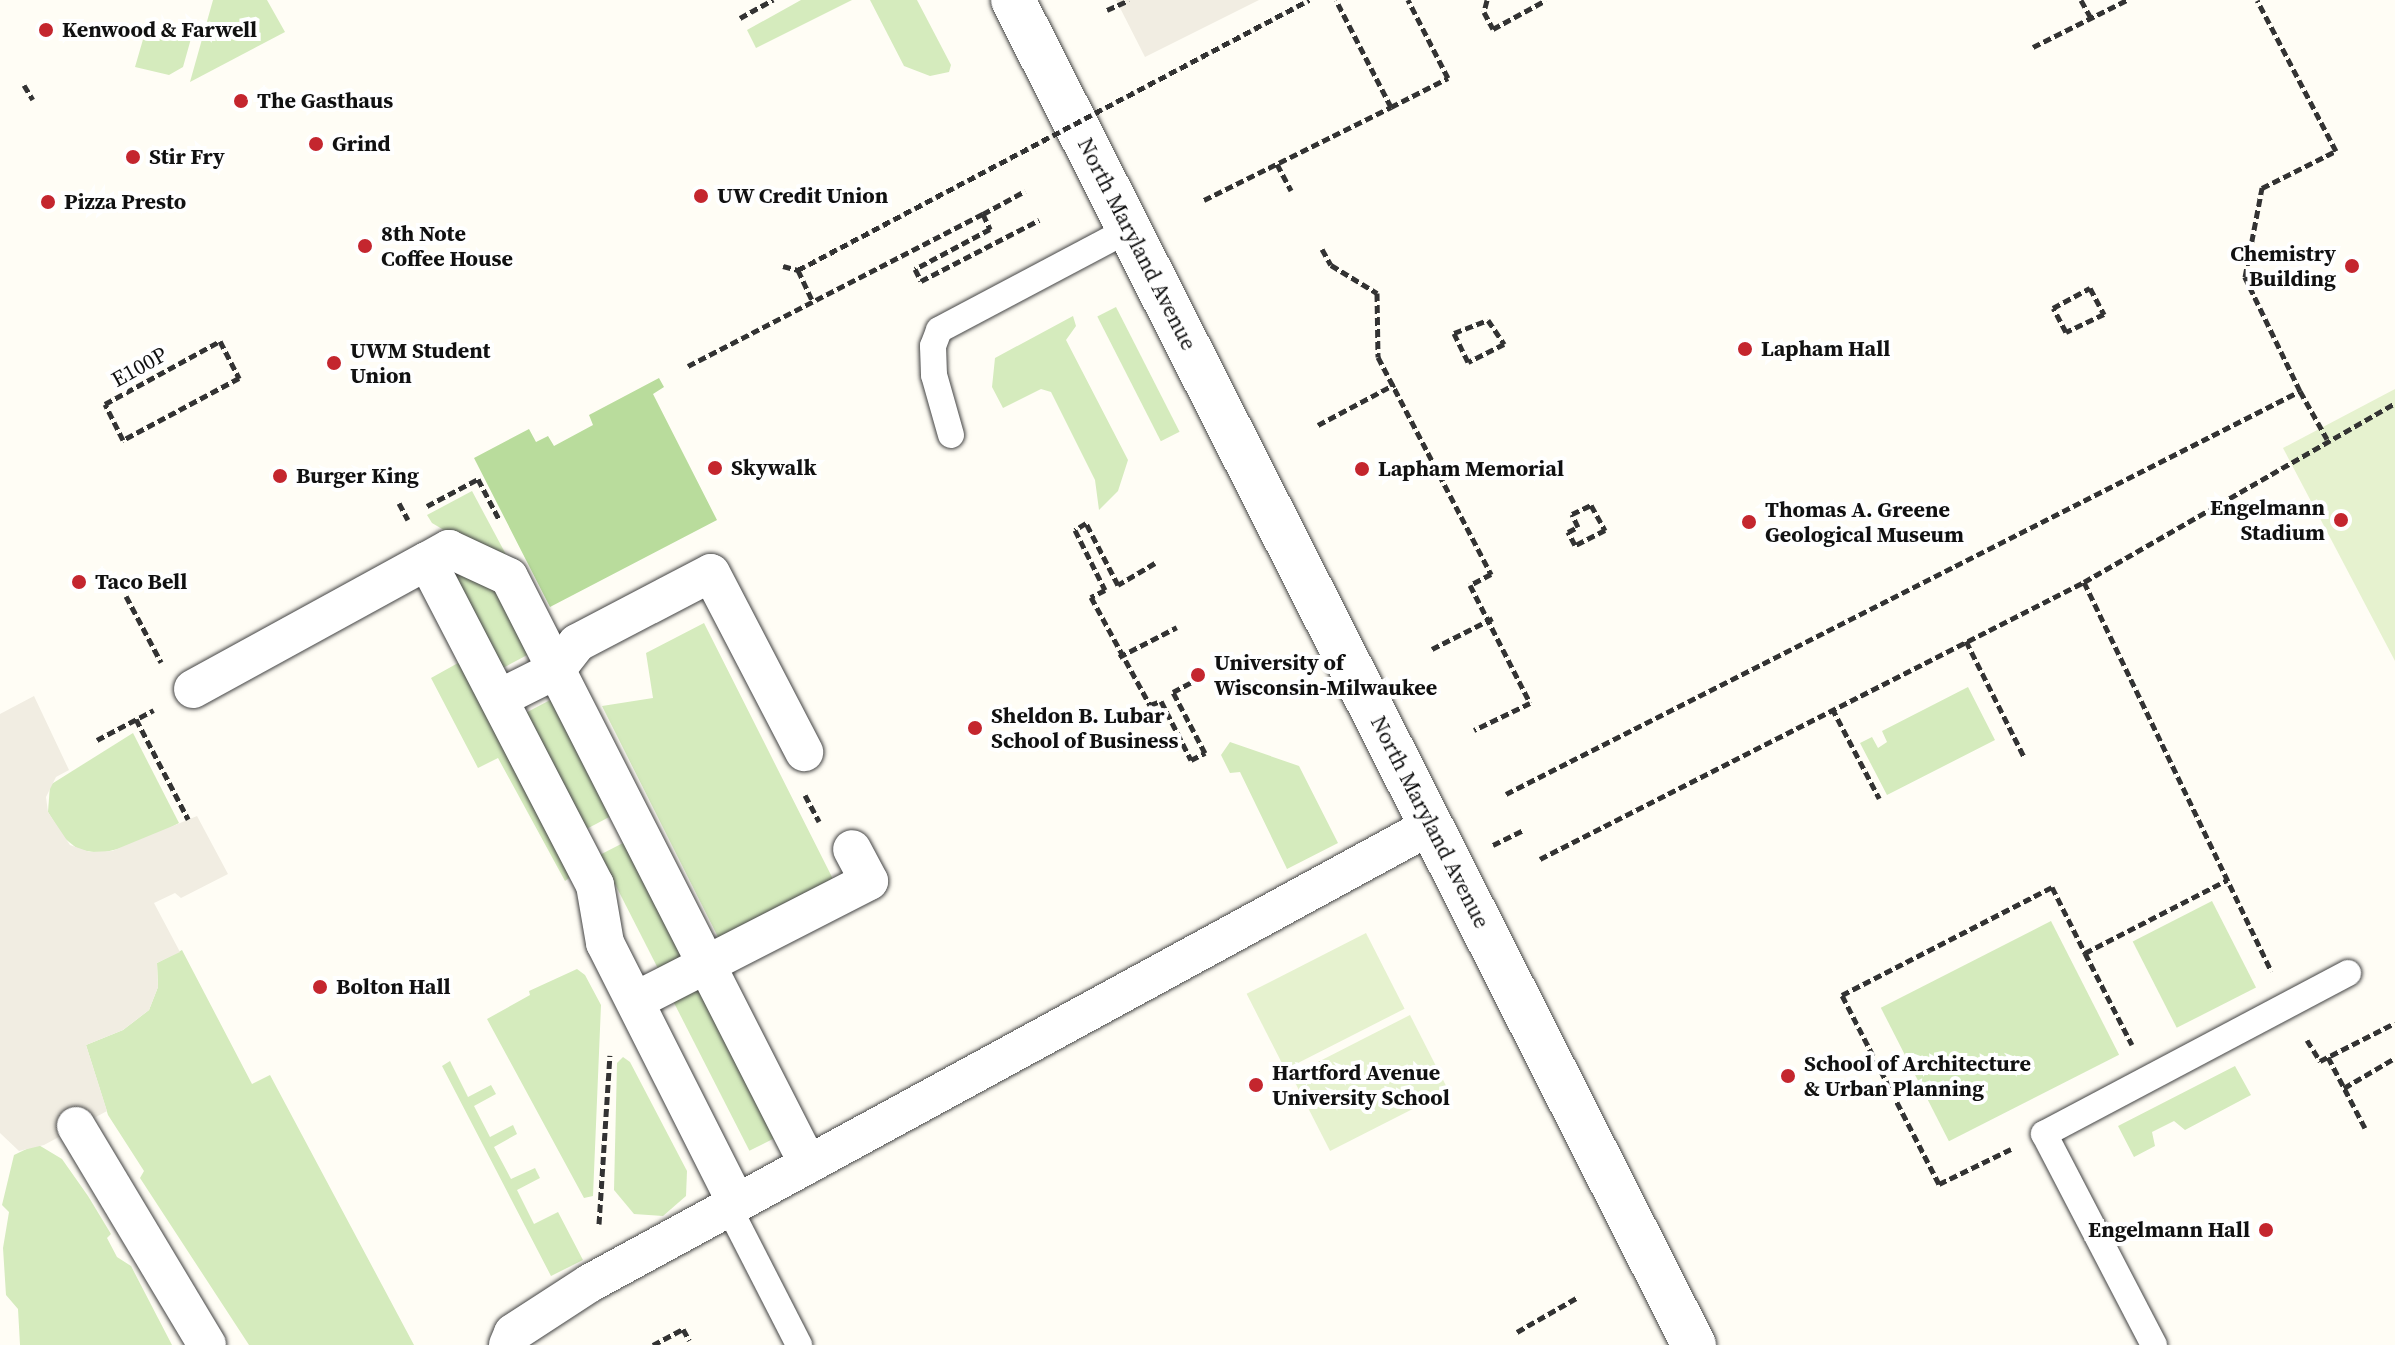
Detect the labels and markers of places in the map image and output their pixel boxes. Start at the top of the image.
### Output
place label: Kenwood & Farwell [62,17,257,43]
marker: Kenwood & Farwell [37,21,55,39]
place label: The Gasthaus [257,88,393,114]
marker: The Gasthaus [232,92,250,110]
place label: Grind [332,131,391,157]
marker: Grind [307,135,325,153]
place label: Stir Fry [149,144,225,170]
marker: Stir Fry [124,148,142,166]
place label: UW Credit Union [717,183,889,209]
marker: UW Credit Union [692,187,710,205]
place label: Pizza Presto [64,189,186,215]
marker: Pizza Presto [39,193,57,211]
place label: 8th Note Coffee House [381,220,513,272]
marker: 8th Note Coffee House [356,237,374,255]
place label: Chemistry Building [2230,240,2336,292]
marker: Chemistry Building [2343,257,2361,275]
place label: Lapham Hall [1761,336,1890,362]
place label: UWM Student Union [350,337,490,388]
marker: Lapham Hall [1736,340,1754,358]
marker: UWM Student Union [325,354,343,372]
place label: Skywalk [731,455,817,481]
place label: Lapham Memorial [1378,456,1564,482]
marker: Skywalk [706,459,724,477]
marker: Lapham Memorial [1353,460,1371,478]
place label: Burger King [296,463,419,489]
marker: Burger King [271,467,289,485]
place label: Engelmann Stadium [2210,494,2325,546]
place label: Thomas A. Greene Geological Museum [1765,496,1964,548]
marker: Engelmann Stadium [2332,511,2350,529]
marker: Thomas A. Greene Geological Museum [1740,513,1758,531]
place label: Taco Bell [95,569,187,595]
marker: Taco Bell [70,573,88,591]
place label: University of Wisconsin-Milwaukee [1214,649,1437,700]
marker: University of Wisconsin-Milwaukee [1189,666,1207,684]
place label: Sheldon B. Lubar School of Business [991,702,1178,754]
marker: Sheldon B. Lubar School of Business [966,719,984,737]
place label: Bolton Hall [336,974,451,1000]
marker: Bolton Hall [311,978,329,996]
place label: School of Architecture & Urban Planning [1804,1050,2031,1102]
place label: Hartford Avenue University School [1272,1059,1450,1110]
marker: School of Architecture & Urban Planning [1779,1067,1797,1085]
marker: Hartford Avenue University School [1247,1076,1265,1094]
place label: Engelmann Hall [2088,1217,2250,1243]
marker: Engelmann Hall [2257,1221,2275,1239]

